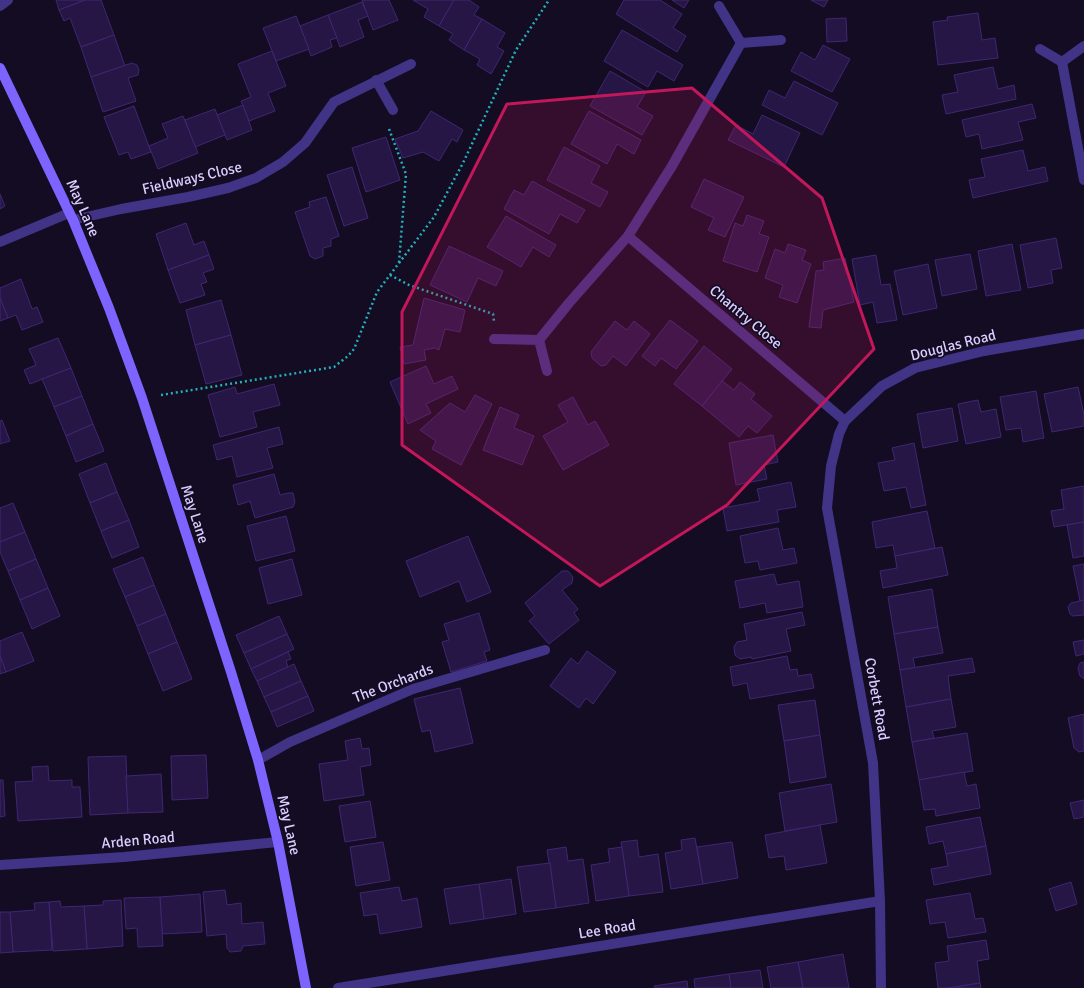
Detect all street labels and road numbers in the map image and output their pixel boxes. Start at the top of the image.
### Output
street label: Fieldways Close [140,158,244,198]
street label: May Lane [62,177,104,239]
street label: Chantry Close [706,281,786,353]
street label: Douglas Road [908,326,998,364]
street label: May Lane [177,482,213,546]
street label: Corbett Road [861,656,893,742]
street label: The Orchards [350,659,436,706]
street label: May Lane [273,793,305,857]
street label: Arden Road [101,828,175,852]
street label: Lee Road [577,916,637,942]

